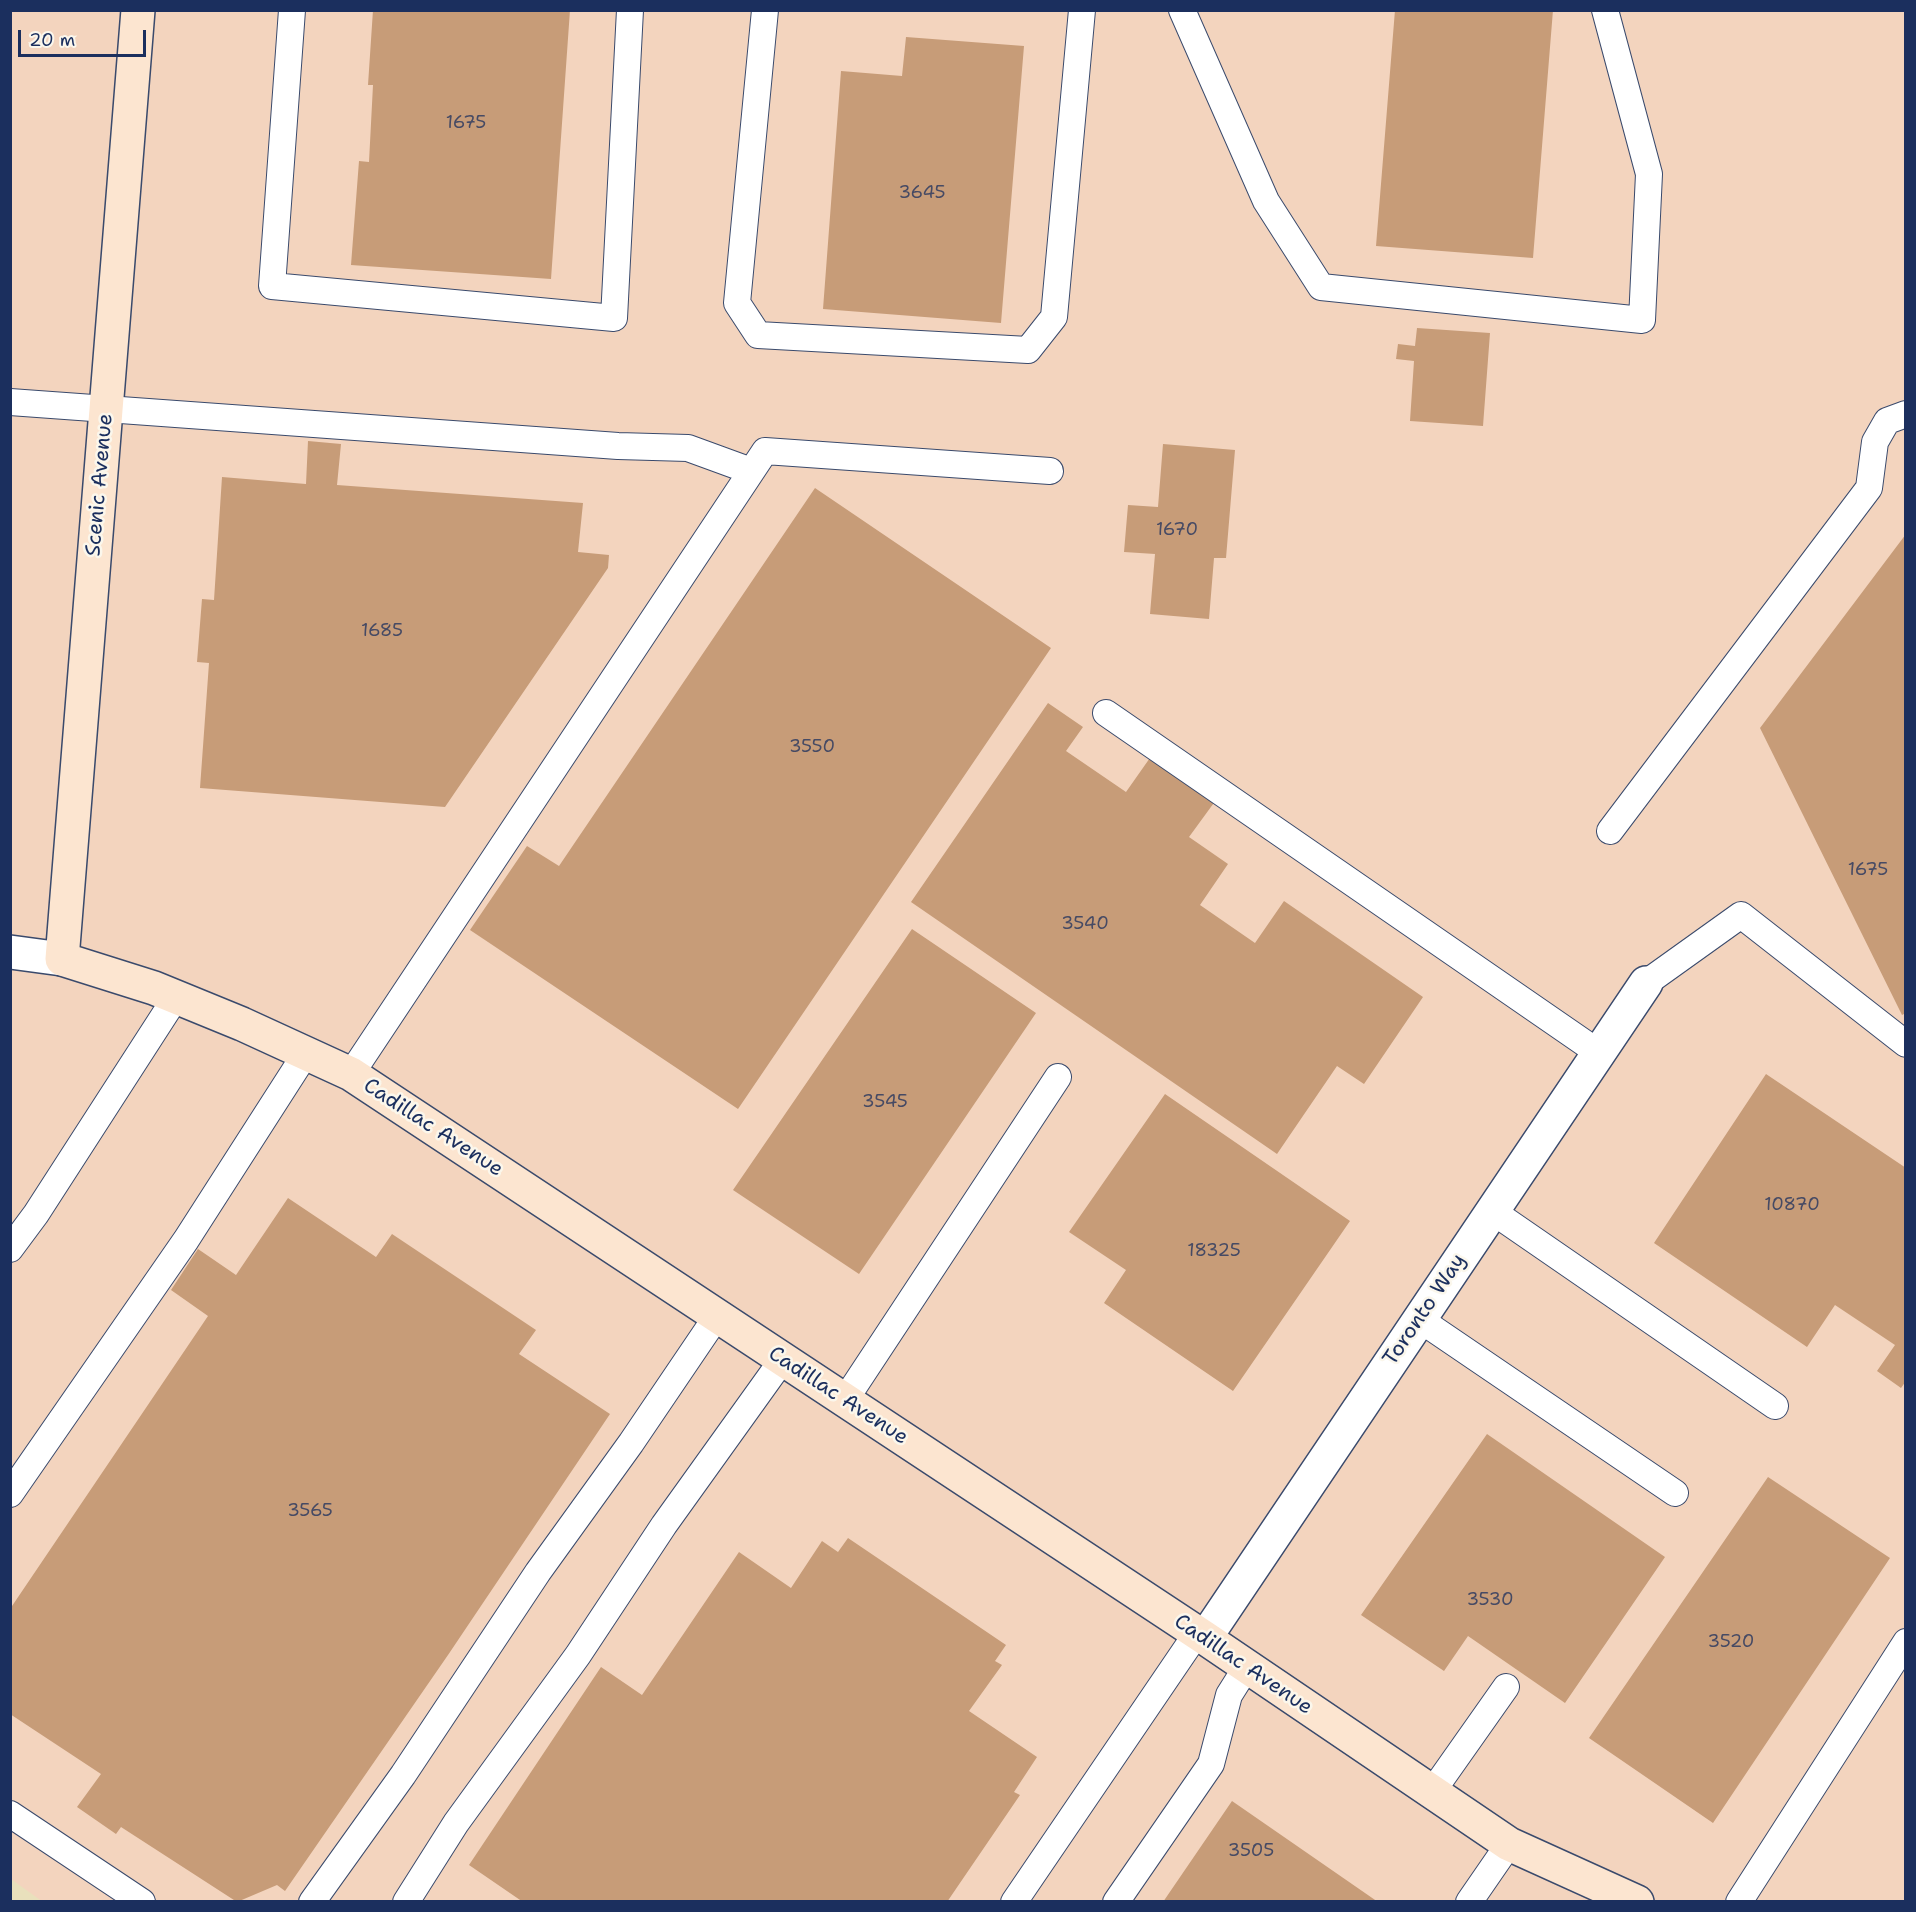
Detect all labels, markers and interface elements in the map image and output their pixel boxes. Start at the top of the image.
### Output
scale bar [21,18,148,56]
text: 20 m [29,28,75,52]
house number: 1675 [446,112,486,134]
house number: 3645 [898,182,946,204]
street label: Scenic Avenue [81,413,119,557]
house number: 1670 [1156,519,1198,541]
house number: 1685 [361,620,403,642]
house number: 3550 [789,736,835,758]
house number: 1675 [1848,859,1888,881]
house number: 3540 [1061,913,1109,935]
street label: Cadillac Avenue [358,1073,508,1183]
house number: 3545 [862,1091,908,1113]
house number: 10870 [1764,1194,1820,1216]
house number: 18325 [1187,1240,1241,1262]
street label: Toronto Way [1378,1249,1472,1371]
street label: Cadillac Avenue [763,1341,913,1451]
house number: 3565 [287,1500,333,1522]
house number: 3530 [1466,1589,1514,1611]
street label: Cadillac Avenue [1169,1609,1317,1721]
house number: 3520 [1708,1631,1754,1653]
house number: 3505 [1228,1840,1274,1862]

